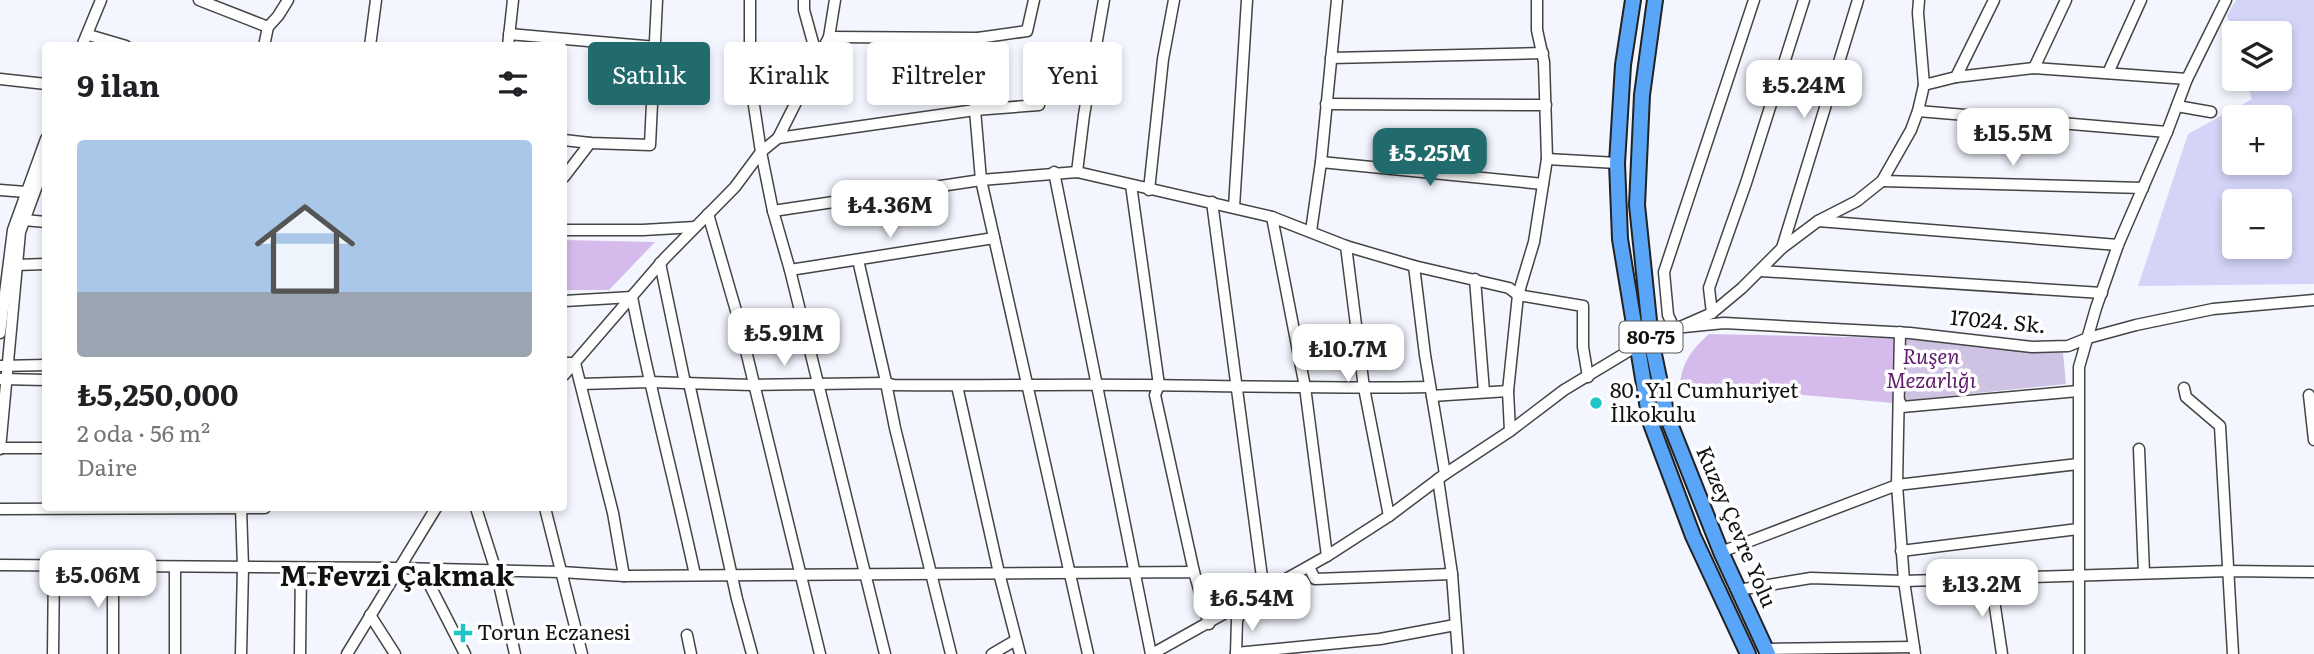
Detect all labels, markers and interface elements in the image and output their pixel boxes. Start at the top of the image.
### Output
map controls [2222,21,2292,259]
button: layers [2222,21,2292,91]
chip: Satılık [588,42,710,105]
chip: Kiralık [724,42,853,105]
chip: Filtreler [867,42,1009,105]
chip: Yeni [1023,42,1122,105]
pin: ₺5.24M [1747,60,1861,120]
text: 9 ilan [77,62,160,106]
icon: filters [494,65,532,103]
text: ₺5.24M [1762,66,1846,100]
button: + [2222,105,2292,175]
pin: ₺15.5M [1956,108,2070,168]
text: ₺15.5M [1973,114,2053,148]
pin: ₺5.25M [1373,128,1487,188]
text: ₺5.25M [1389,134,1471,168]
pin: ₺4.36M [833,180,947,240]
icon: home [242,186,368,312]
text: ₺4.36M [847,186,933,220]
button: − [2222,189,2292,259]
street label: 17024. Sk. [1949,300,2048,339]
pin: ₺5.91M [727,308,841,368]
text: ₺5.91M [744,314,824,348]
road number: 80-75 [1620,322,1682,352]
pin: ₺10.7M [1291,324,1405,384]
text: ₺10.7M [1308,330,1388,364]
park label: Ruşen Mezarlığı [1886,339,1977,394]
text: ₺5,250,000 [77,371,239,415]
place label: 80. Yıl Cumhuriyet İlkokulu [1610,373,1799,428]
marker: 80. Yıl Cumhuriyet İlkokulu [1588,395,1604,411]
text: 2 oda · 56 m² [77,415,210,449]
street label: Kuzey Çevre Yolu [1690,440,1786,612]
text: Daire [77,449,137,483]
pin: ₺5.06M [41,550,155,610]
district label: M.Fevzi Çakmak [280,553,514,595]
text: ₺5.06M [55,556,141,590]
pin: ₺13.2M [1925,560,2039,619]
text: ₺13.2M [1942,565,2022,599]
pin: ₺6.54M [1195,574,1309,633]
text: ₺6.54M [1210,579,1294,613]
place label: Torun Eczanesi [477,615,631,646]
marker: Torun Eczanesi [455,625,471,641]

